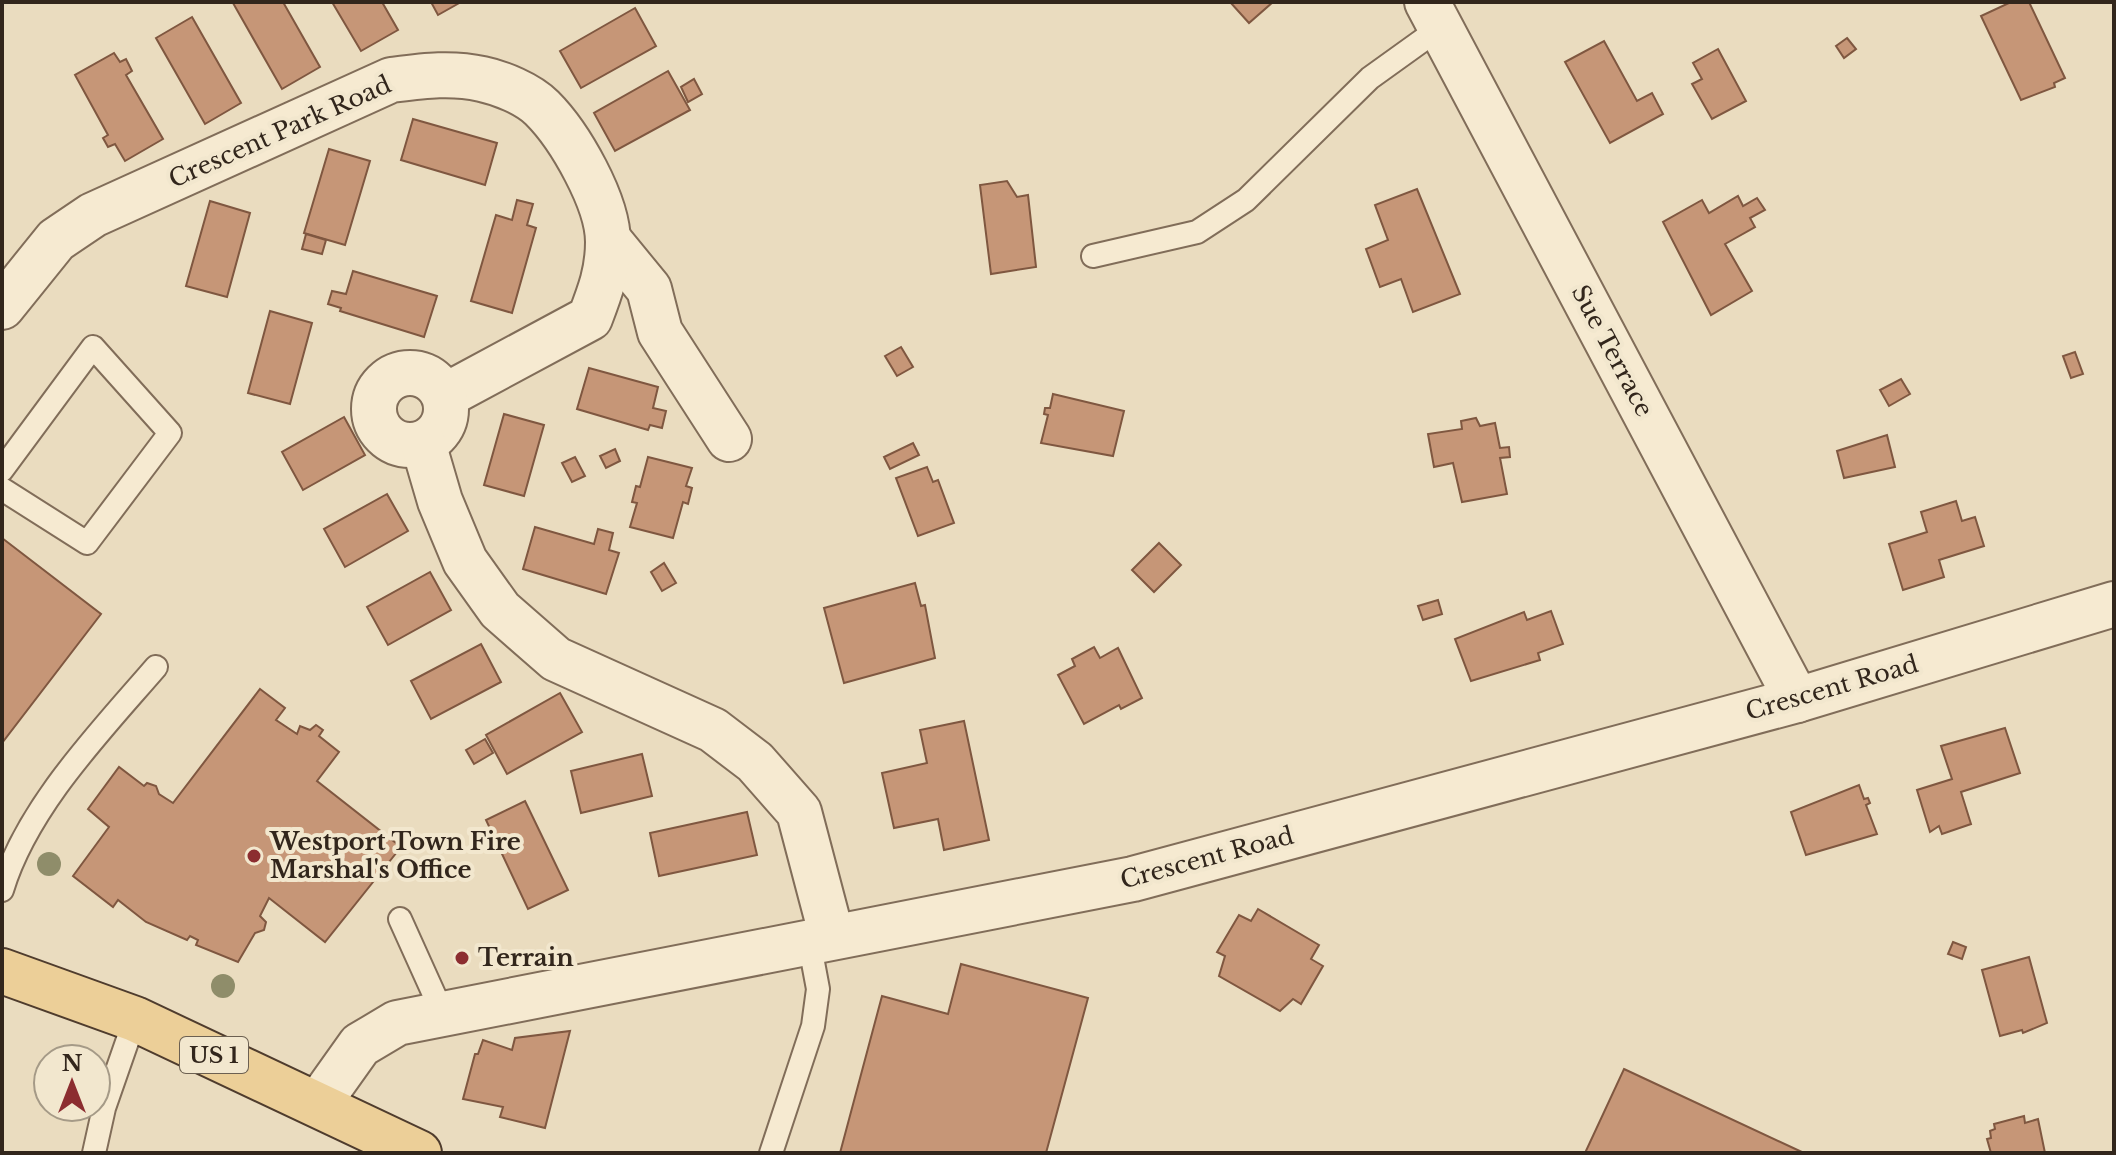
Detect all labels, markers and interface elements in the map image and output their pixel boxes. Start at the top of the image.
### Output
street label: Crescent Park Road [164,69,395,194]
street label: Sue Terrace [1566,280,1659,421]
street label: Crescent Road [1742,649,1921,726]
street label: Crescent Road [1117,820,1297,895]
place label: Westport Town Fire Marshal's Office [269,827,521,884]
marker: Westport Town Fire Marshal's Office [245,847,263,865]
place label: Terrain [478,943,574,972]
marker: Terrain [453,949,471,967]
road number: US 1 [180,1037,248,1073]
north arrow [32,1043,112,1123]
text: N [62,1050,83,1077]

